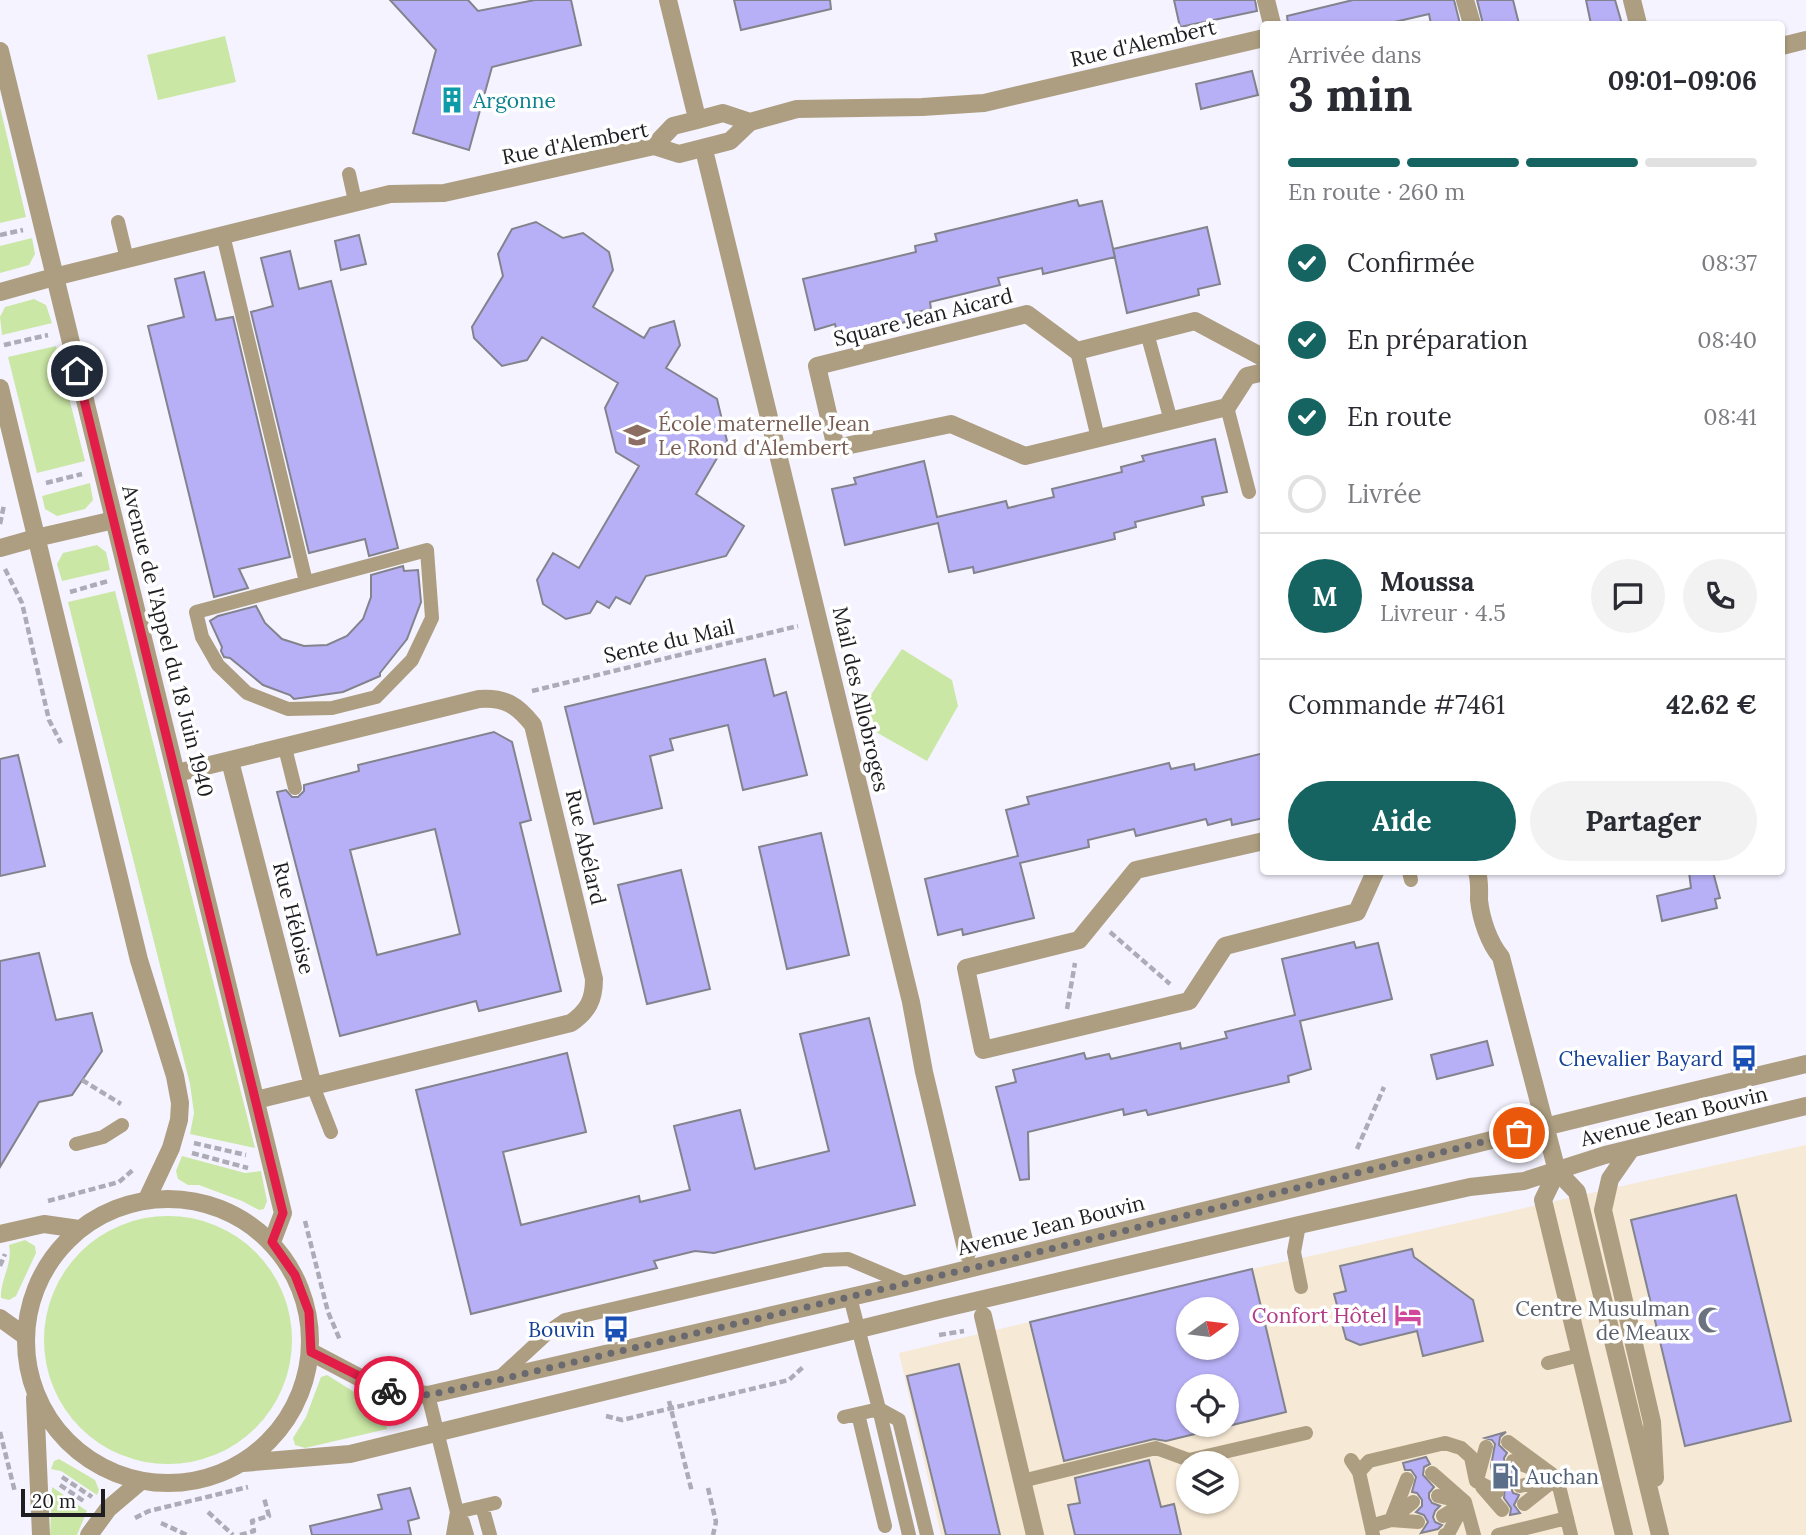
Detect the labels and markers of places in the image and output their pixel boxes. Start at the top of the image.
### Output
building icon: Argonne [437,85,467,115]
place label: Argonne [472,87,556,114]
pin [47,341,107,401]
place label: École maternelle Jean Le Rond d'Alembert [658,410,870,461]
school or university icon: École maternelle Jean Le Rond d'Alembert [622,420,652,450]
bus stop icon: Chevalier Bayard [1729,1043,1759,1073]
place label: Chevalier Bayard [1559,1045,1723,1072]
pin [1489,1103,1549,1163]
place label: Centre Musulman de Meaux [1515,1295,1690,1346]
hotel icon: Confort Hôtel [1393,1300,1423,1330]
place label: Confort Hôtel [1252,1302,1387,1329]
mosque icon: Centre Musulman de Meaux [1696,1305,1726,1335]
bus stop icon: Bouvin [601,1314,631,1344]
place label: Bouvin [528,1316,595,1343]
fuel station icon: Auchan [1490,1461,1520,1491]
place label: Auchan [1525,1463,1599,1490]

